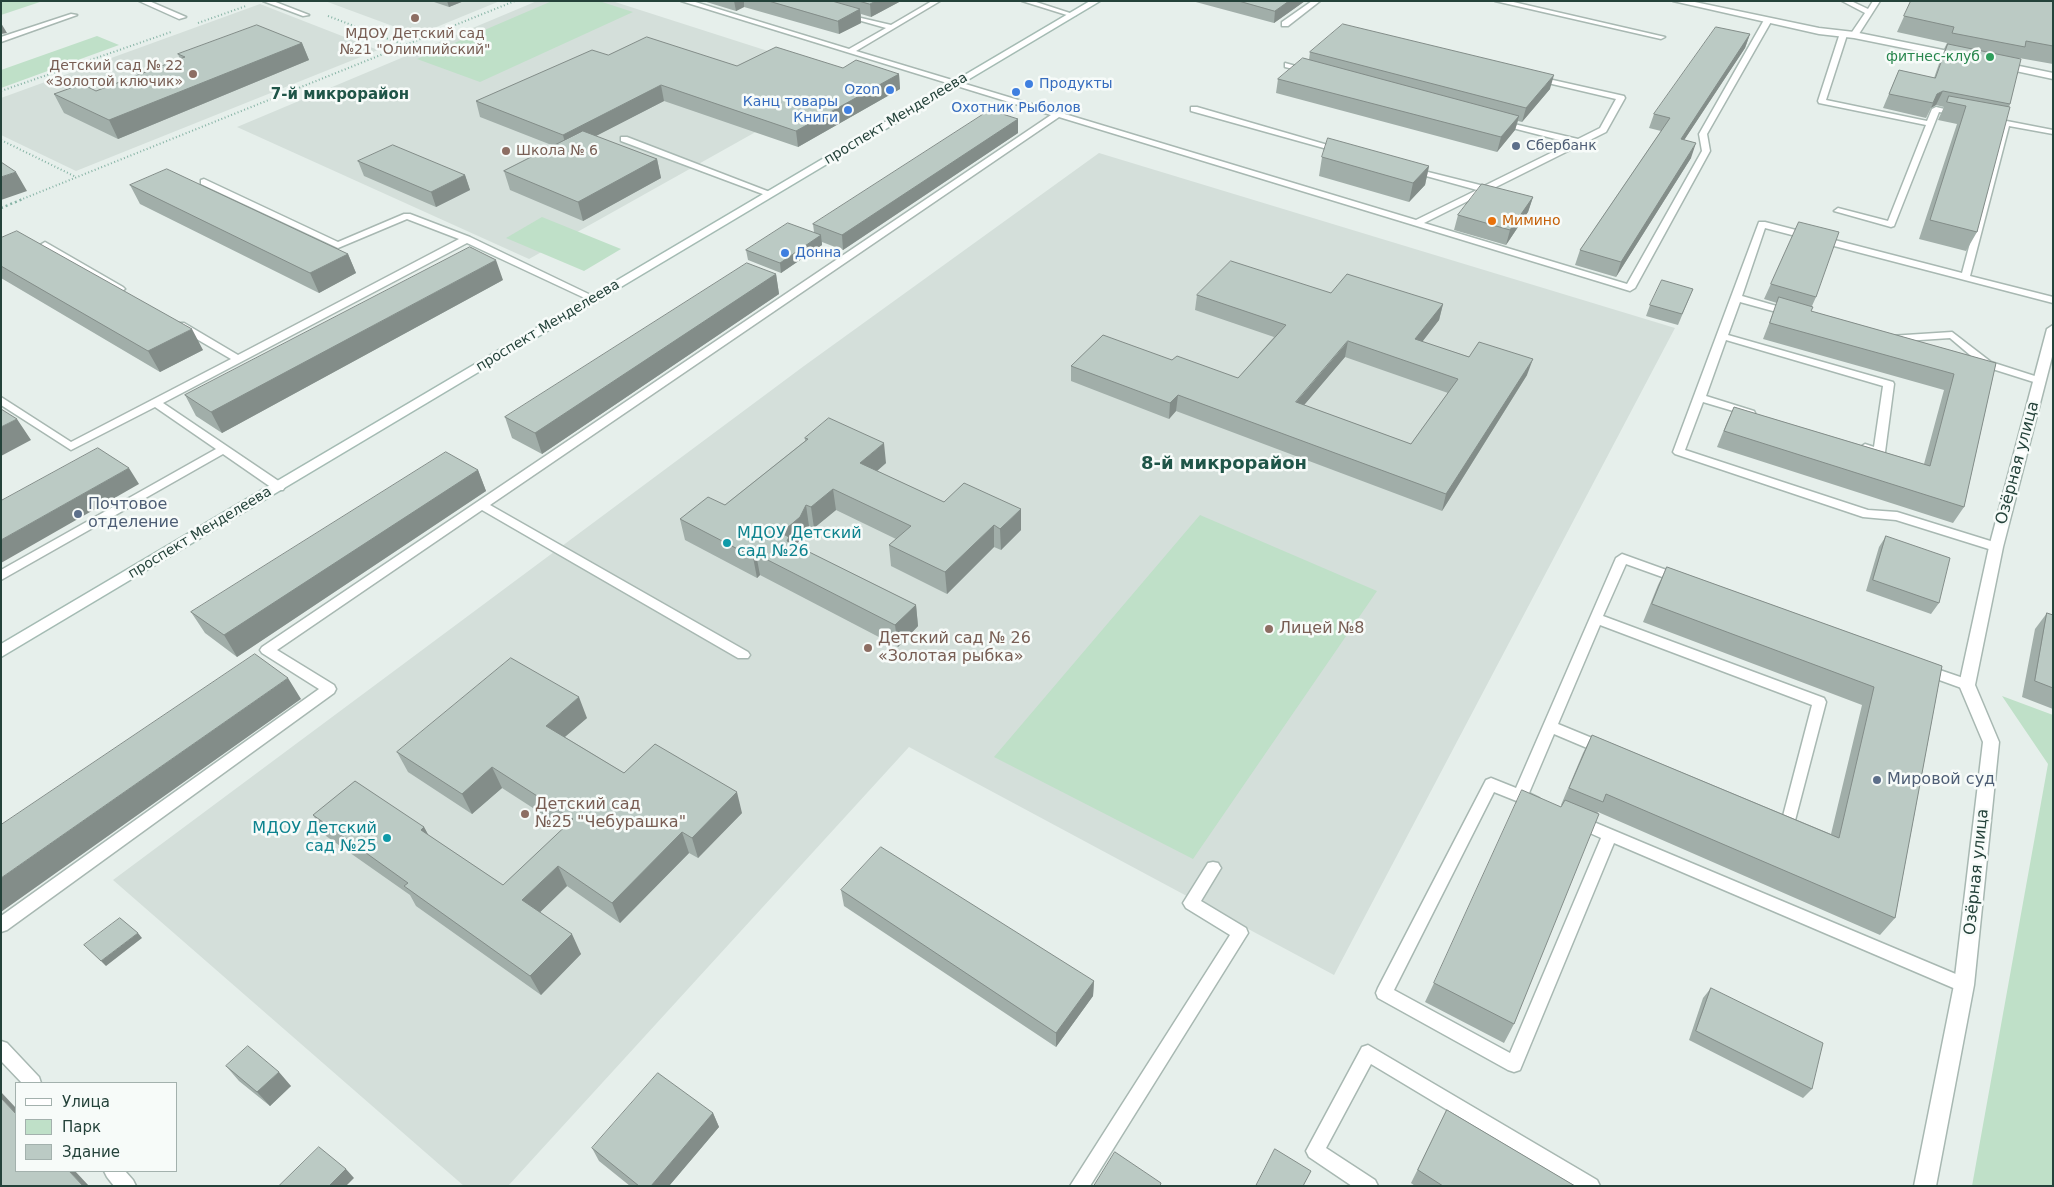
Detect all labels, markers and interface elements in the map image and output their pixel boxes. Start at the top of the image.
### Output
marker: МДОУ Детский сад №21 "Олимпийский" [409,12,421,24]
place label: МДОУ Детский сад №21 "Олимпийский" [339,26,491,58]
place label: фитнес-клуб [1886,49,1980,65]
marker: фитнес-клуб [1984,51,1996,63]
place label: Детский сад № 22 «Золотой ключик» [46,58,183,90]
marker: Детский сад № 22 «Золотой ключик» [187,68,199,80]
street label: проспект Менделеева [821,69,971,169]
place label: Продукты [1039,76,1113,92]
marker: Продукты [1023,78,1035,90]
place label: Ozon [844,82,880,98]
marker: Ozon [884,84,896,96]
district label: 7-й микрорайон [271,86,409,104]
marker: Охотник Рыболов [1010,86,1022,98]
place label: Канц товары Книги [743,94,838,126]
place label: Охотник Рыболов [951,100,1081,116]
marker: Канц товары Книги [842,104,854,116]
place label: Сбербанк [1526,138,1597,154]
marker: Сбербанк [1510,140,1522,152]
place label: Школа № 6 [516,143,598,159]
marker: Школа № 6 [500,145,512,157]
place label: Мимино [1502,213,1561,229]
marker: Мимино [1486,215,1498,227]
place label: Донна [795,245,841,261]
marker: Донна [779,247,791,259]
street label: проспект Менделеева [473,276,623,376]
street label: Озёрная улица [1992,399,2044,527]
district label: 8-й микрорайон [1141,453,1307,475]
street label: проспект Менделеева [125,483,275,583]
place label: Почтовое отделение [88,495,179,533]
marker: Почтовое отделение [72,508,84,520]
place label: МДОУ Детский сад №26 [737,524,862,562]
marker: МДОУ Детский сад №26 [721,537,733,549]
place label: Лицей №8 [1279,619,1364,639]
marker: Лицей №8 [1263,623,1275,635]
place label: Детский сад № 26 «Золотая рыбка» [878,629,1031,667]
marker: Детский сад № 26 «Золотая рыбка» [862,642,874,654]
place label: Мировой суд [1887,770,1995,790]
marker: Мировой суд [1871,774,1883,786]
place label: Детский сад №25 "Чебурашка" [535,795,686,833]
marker: Детский сад №25 "Чебурашка" [519,808,531,820]
street label: Озёрная улица [1961,808,1993,936]
place label: МДОУ Детский сад №25 [252,819,377,857]
marker: МДОУ Детский сад №25 [381,832,393,844]
legend [15,1082,178,1172]
text: Улица [62,1093,110,1111]
text: Парк [62,1118,101,1136]
text: Здание [62,1143,120,1161]

